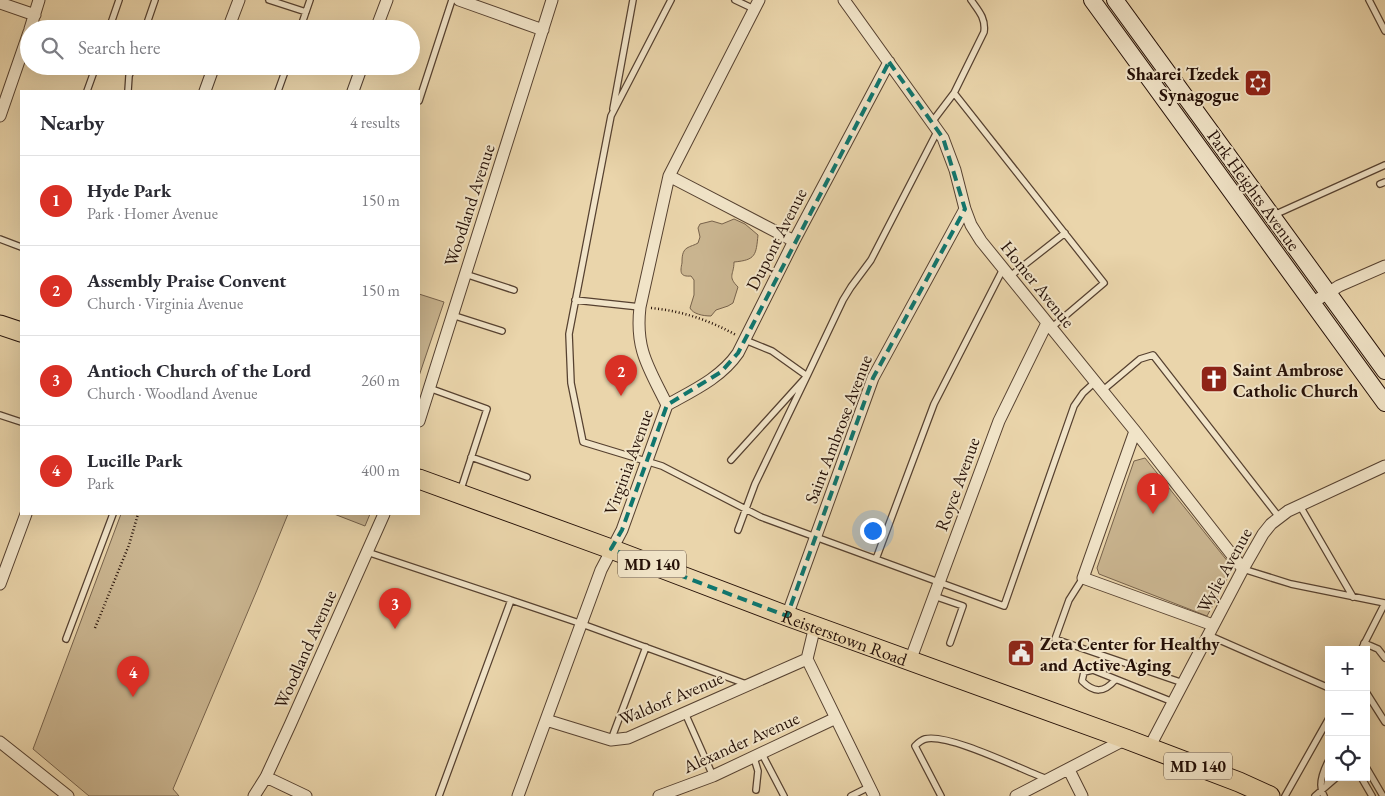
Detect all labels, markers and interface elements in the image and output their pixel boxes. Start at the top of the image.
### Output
search box [20,20,420,75]
icon: search [38,34,66,62]
text: Search here [78,35,160,60]
place label: Shaarei Tzedek Synagogue [1127,62,1240,106]
synagogue icon: Shaarei Tzedek Synagogue [1243,68,1273,98]
text: Nearby [40,109,104,136]
text: 4 results [350,112,400,133]
street label: Park Heights Avenue [1202,125,1306,255]
street label: Woodland Avenue [438,141,500,269]
text: Hyde Park [87,178,171,203]
street label: Dupont Avenue [740,184,812,294]
text: 1 [52,190,60,211]
text: 150 m [361,190,400,211]
text: Park · Homer Avenue [87,203,218,224]
street label: Homer Avenue [996,236,1080,332]
text: Assembly Praise Convent [87,268,286,293]
text: 2 [52,280,60,301]
text: 150 m [361,280,400,301]
text: Church · Virginia Avenue [87,293,243,314]
street label: Saint Ambrose Avenue [799,351,877,507]
pin: 2 [605,355,637,396]
text: Antioch Church of the Lord [87,358,311,383]
place label: Saint Ambrose Catholic Church [1233,358,1358,402]
church icon: Saint Ambrose Catholic Church [1199,364,1229,394]
text: 3 [52,370,60,391]
text: 260 m [361,370,400,391]
text: Church · Woodland Avenue [87,383,258,404]
street label: Virginia Avenue [598,406,658,518]
street label: Royce Avenue [929,434,985,534]
text: Lucille Park [87,448,183,473]
text: 4 [52,460,60,481]
text: 400 m [361,460,400,481]
text: Park [87,473,114,494]
pin: 1 [1137,473,1169,514]
your location [860,518,886,544]
street label: Wylie Avenue [1191,523,1257,617]
road number: MD 140 [618,550,686,578]
street label: Woodland Avenue [269,586,341,712]
pin: 3 [379,588,411,629]
street label: Reisterstown Road [779,604,912,671]
place label: Zeta Center for Healthy and Active Aging [1040,632,1220,676]
public building icon: Zeta Center for Healthy and Active Aging [1006,638,1036,668]
map controls [1325,646,1370,781]
button: + [1325,646,1370,691]
pin: 4 [117,656,149,697]
street label: Waldorf Avenue [615,666,727,730]
button: − [1325,691,1370,736]
street label: Alexander Avenue [678,706,803,778]
button: locate [1325,736,1370,781]
road number: MD 140 [1164,752,1232,779]

